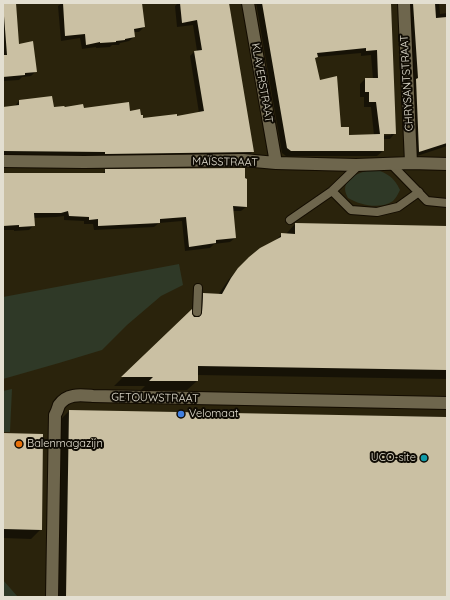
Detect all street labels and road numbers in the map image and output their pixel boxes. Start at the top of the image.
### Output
street label: CHRYSANTSTRAAT [398,34,416,132]
street label: KLAVERSTRAAT [248,42,276,124]
street label: MAÏSSTRAAT [192,155,258,169]
street label: GETOUWSTRAAT [111,391,199,405]

